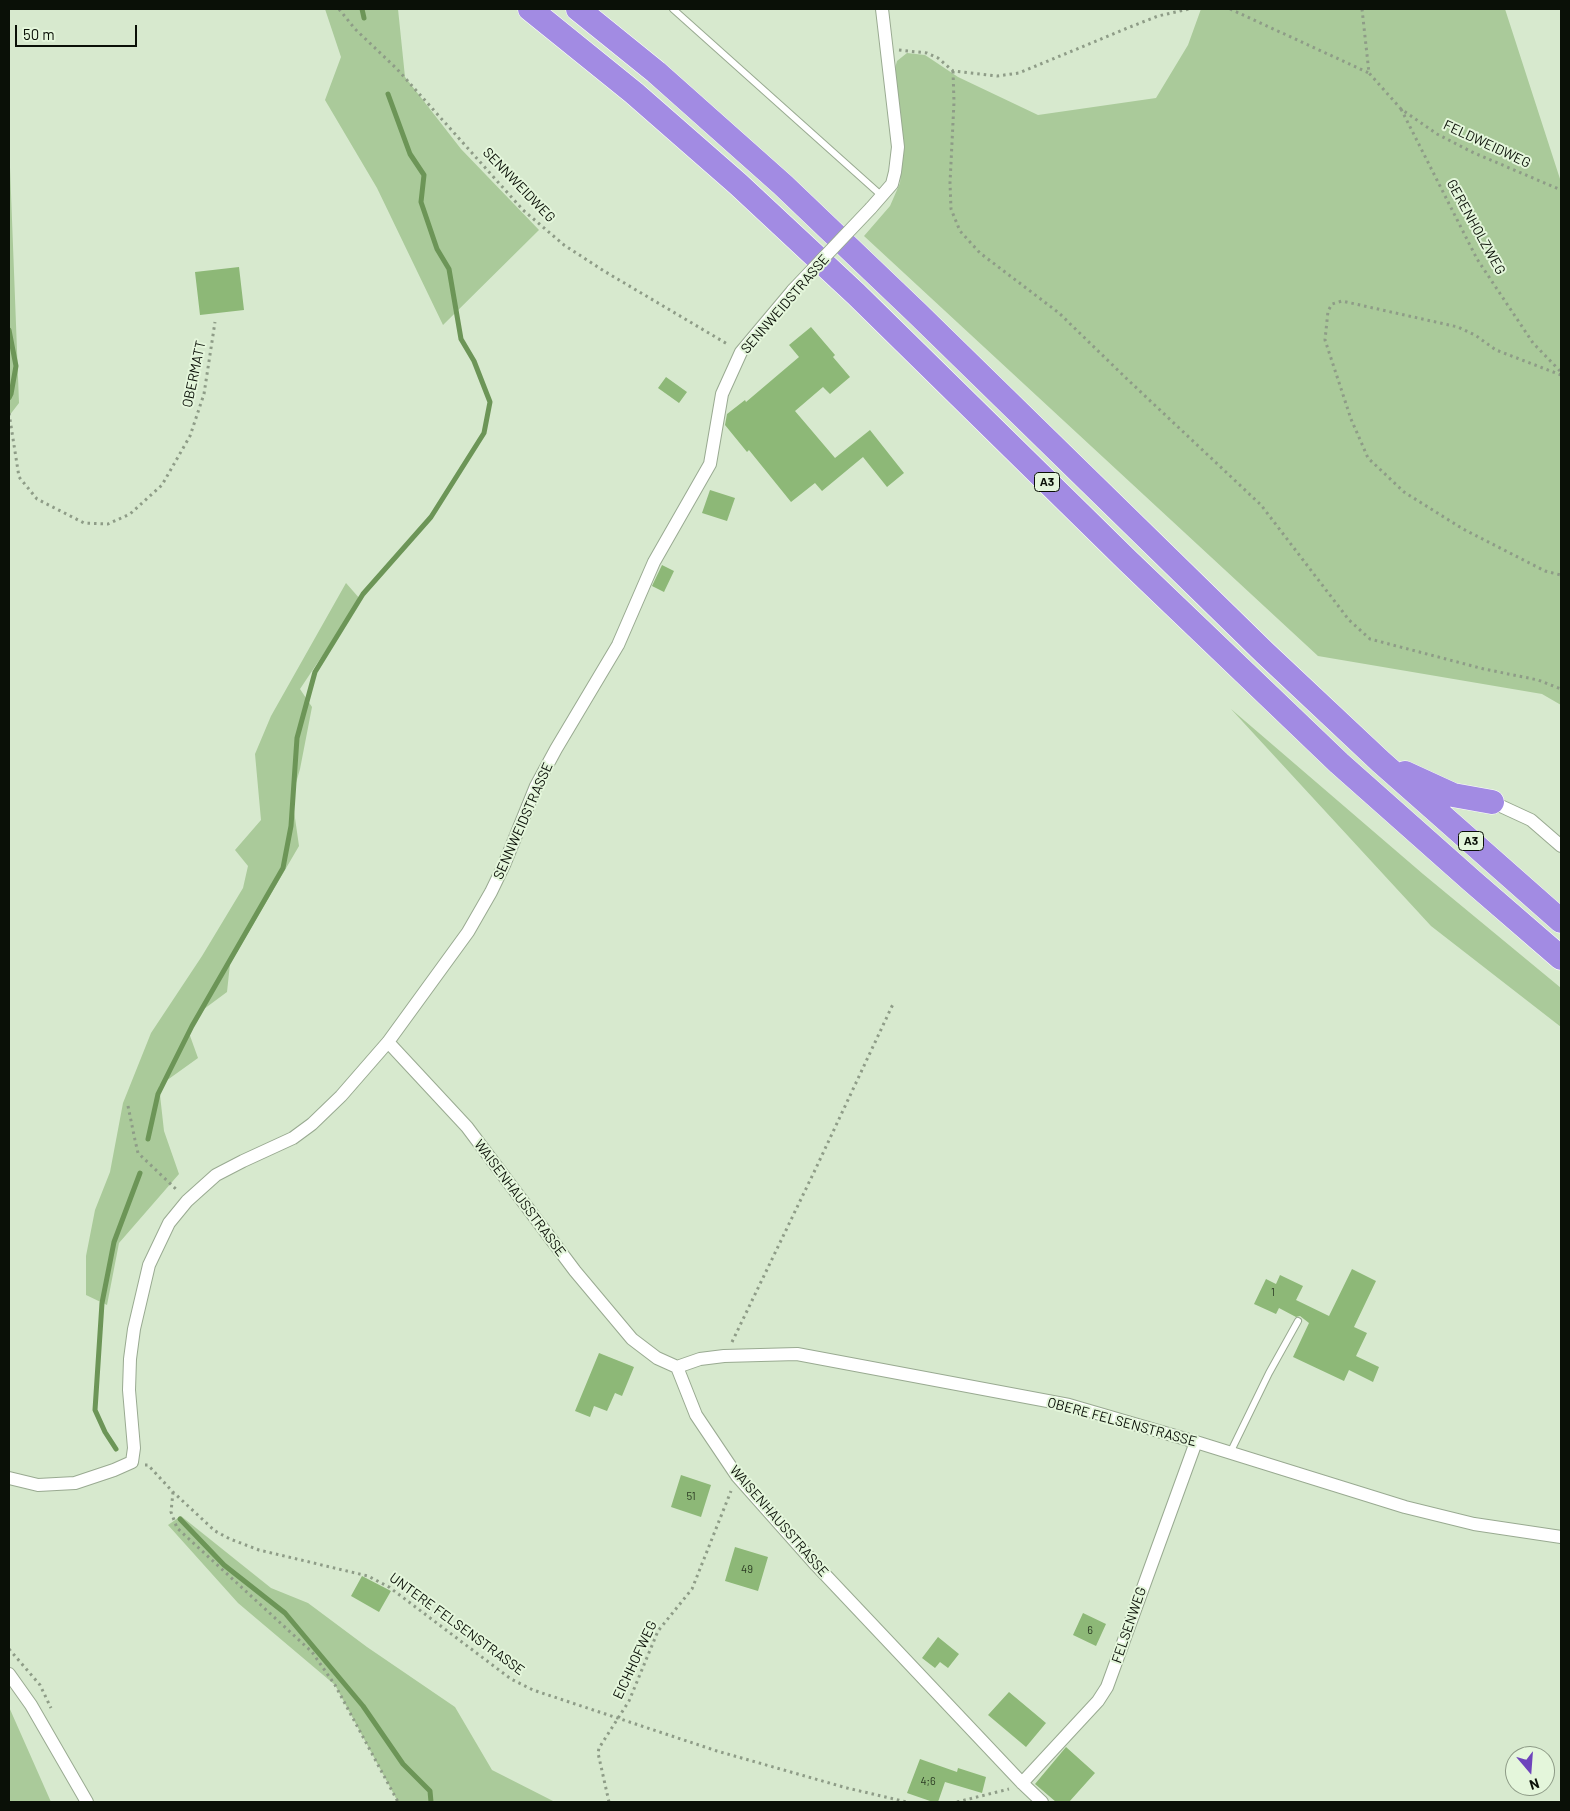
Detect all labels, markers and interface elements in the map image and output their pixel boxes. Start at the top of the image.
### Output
scale bar [18,15,140,47]
text: 50 m [23,25,55,43]
street label: FELDWEIDWEG [1441,116,1533,172]
street label: SENNWEIDWEG [479,144,559,226]
street label: GERENHOLZWEG [1443,176,1509,278]
street label: SENNWEIDSTRASSE [737,251,833,357]
street label: OBERMATT [179,339,209,409]
road number: A3 [1034,472,1060,492]
street label: SENNWEIDSTRASSE [490,760,556,882]
road number: A3 [1458,831,1484,850]
street label: WAISENHAUSSTRASSE [471,1136,569,1260]
house number: 1 [1271,1285,1275,1299]
street label: OBERE FELSENSTRASSE [1045,1394,1199,1450]
street label: WAISENHAUSSTRASSE [726,1462,832,1580]
house number: 51 [686,1489,696,1503]
house number: 49 [741,1562,753,1576]
street label: UNTERE FELSENSTRASSE [386,1569,528,1679]
street label: FELSENWEG [1108,1585,1150,1665]
street label: EICHHOFWEG [609,1618,661,1702]
house number: 6 [1087,1623,1093,1637]
north arrow [1505,1746,1555,1796]
house number: 4;6 [920,1774,936,1788]
text: N [1527,1775,1542,1794]

